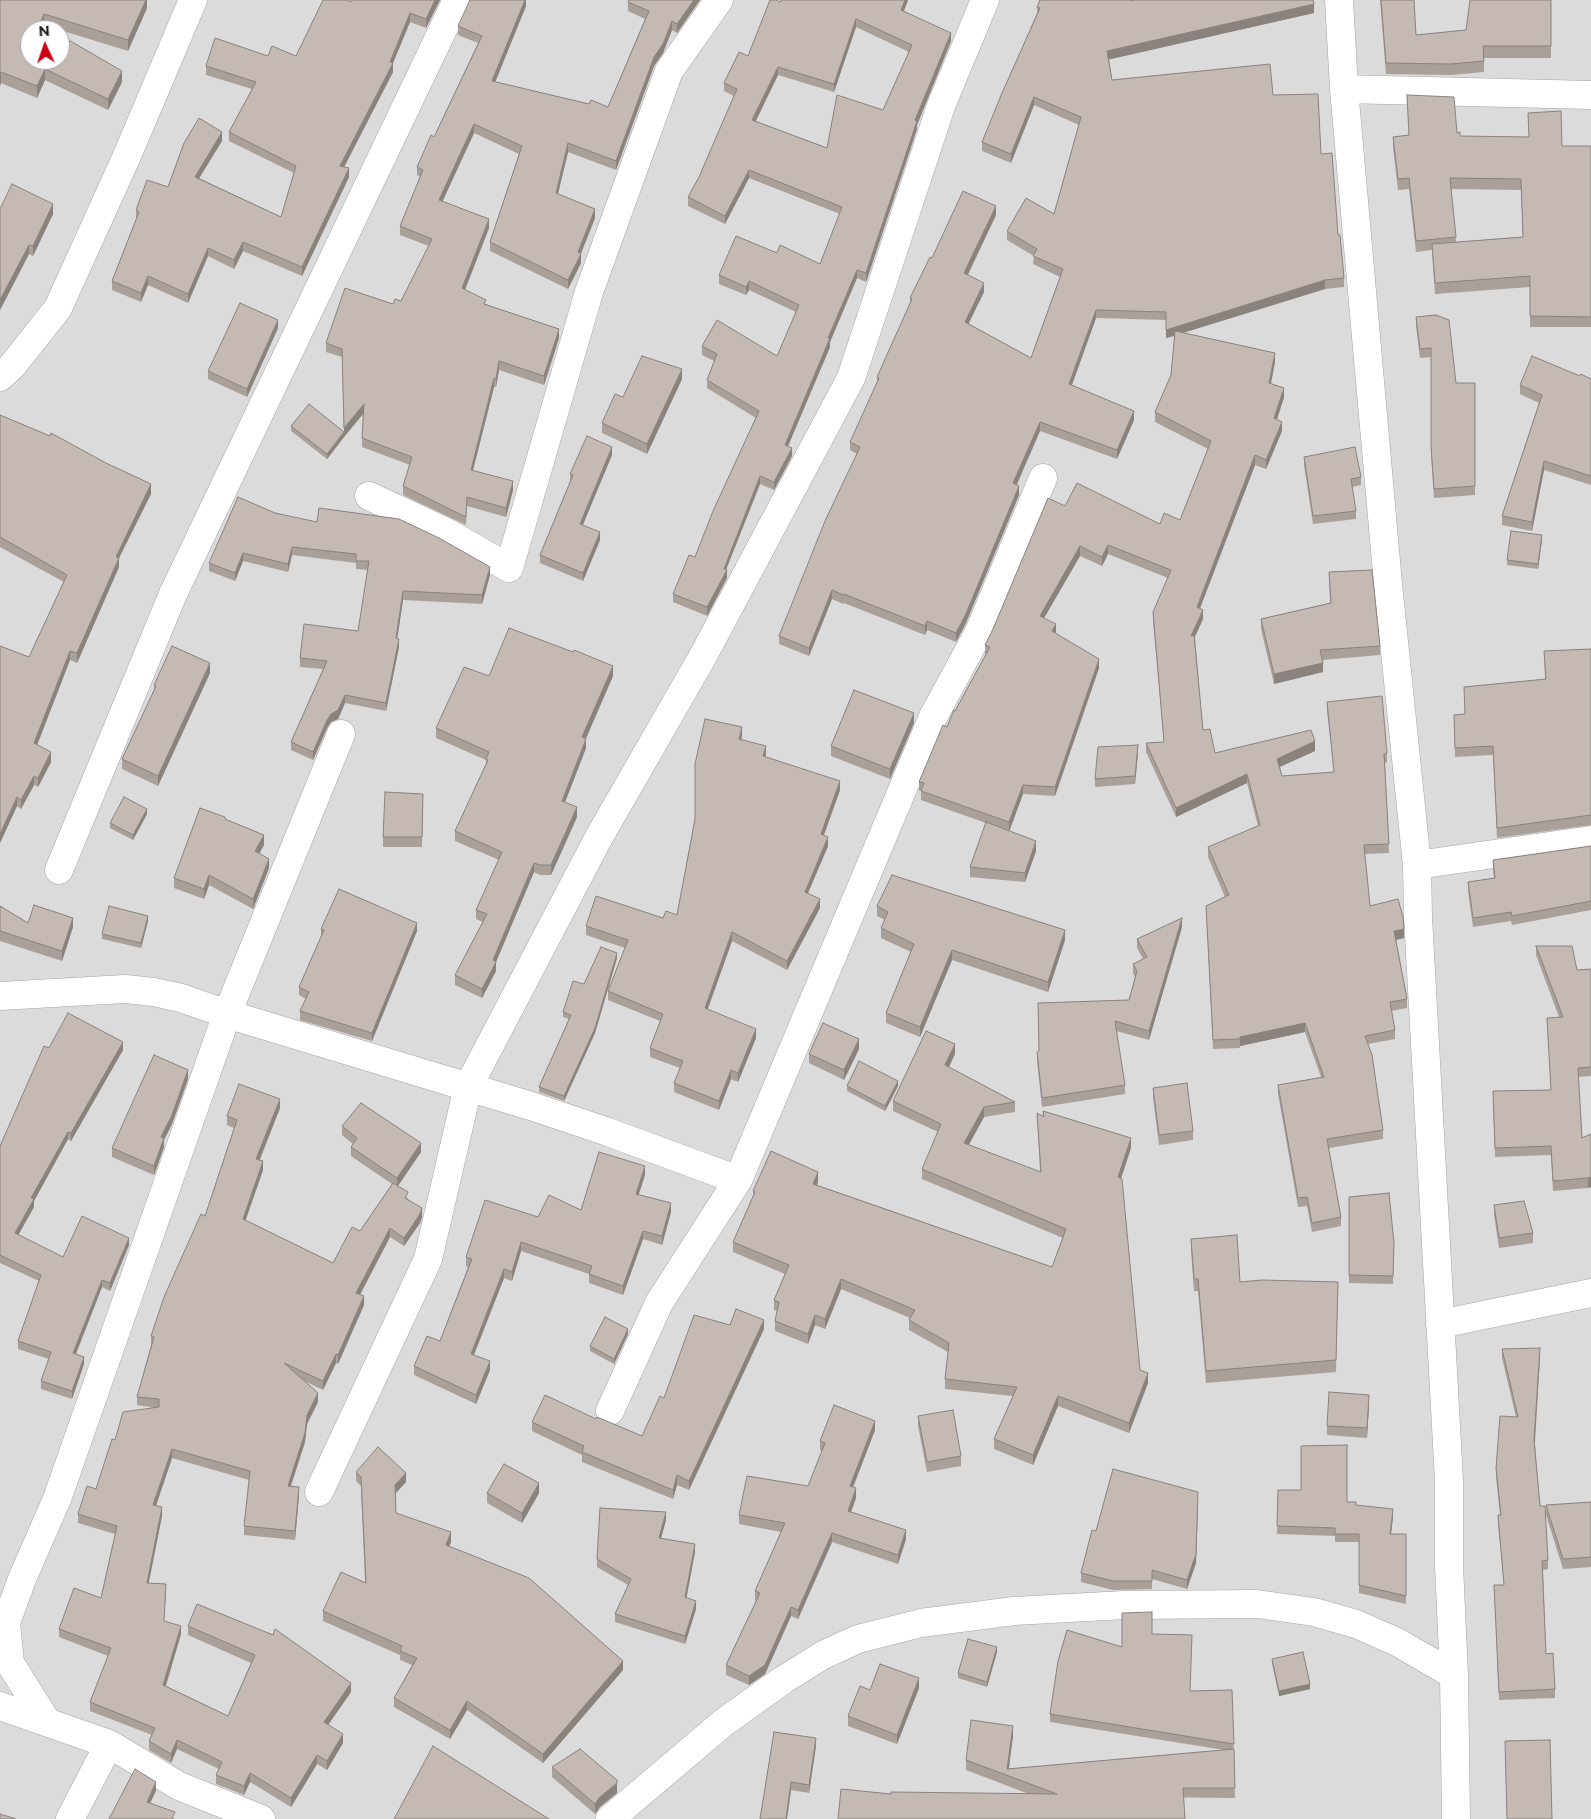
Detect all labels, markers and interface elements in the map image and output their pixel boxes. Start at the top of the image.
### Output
north arrow [20,20,70,70]
text: N [38,22,50,40]

